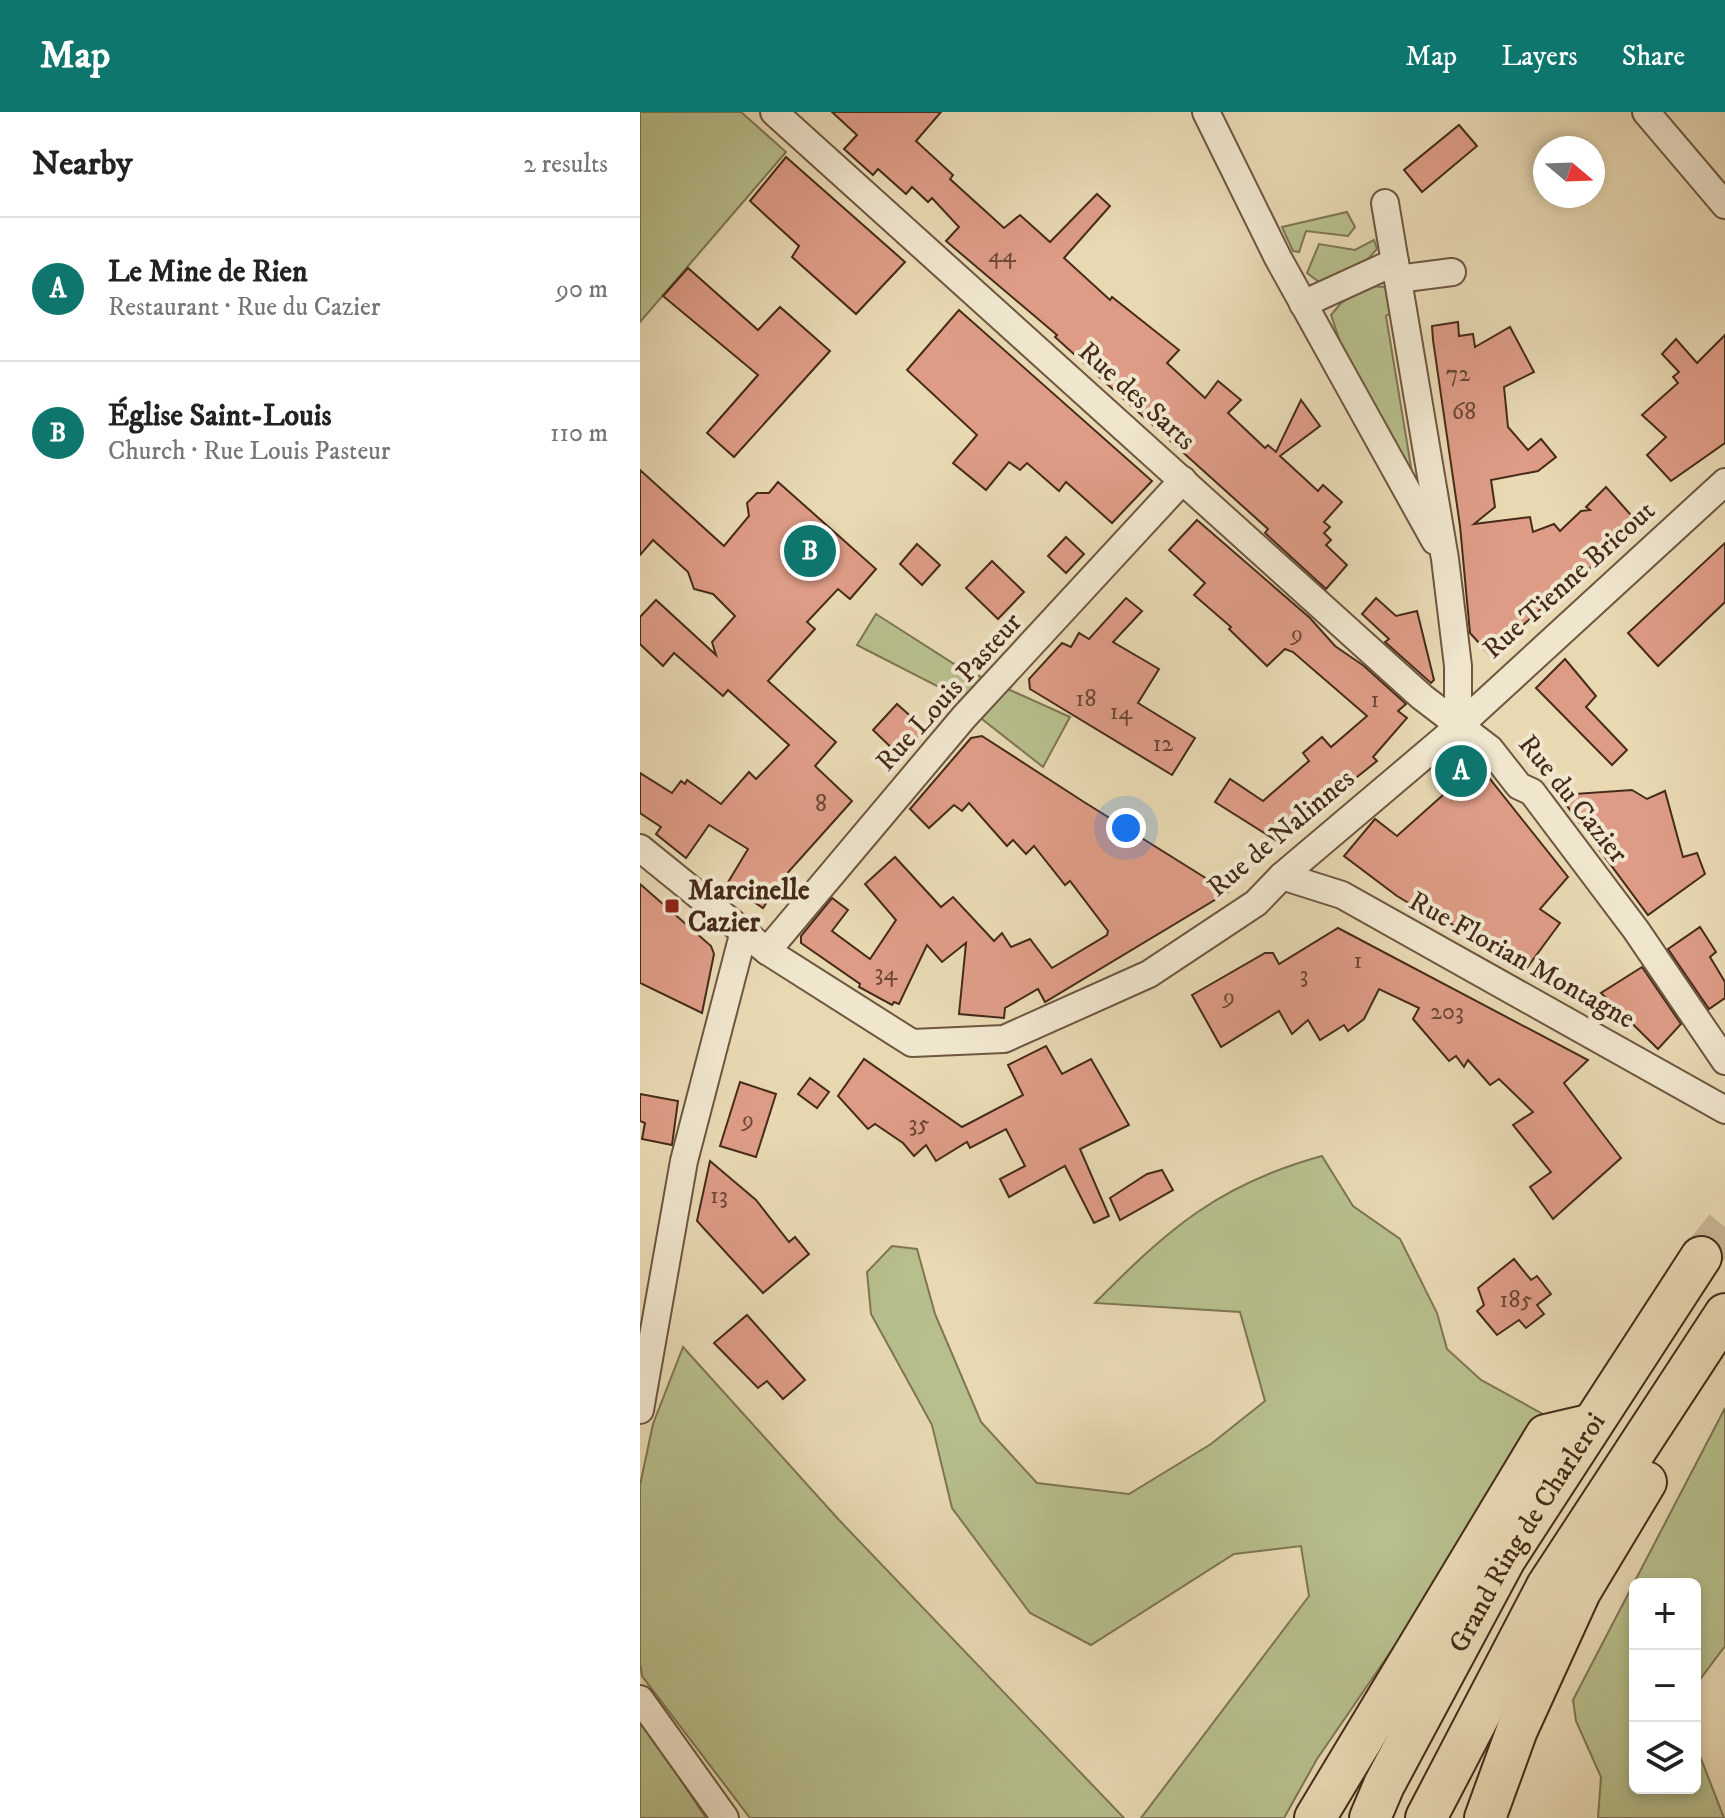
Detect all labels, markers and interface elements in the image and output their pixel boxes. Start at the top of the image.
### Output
text: Map [40,32,110,80]
text: Map [1406,39,1457,74]
text: Layers [1501,39,1578,74]
text: Share [1622,39,1685,74]
north arrow [1533,136,1605,208]
text: Nearby [32,143,133,185]
text: 2 results [523,148,608,181]
house number: 44 [988,240,1017,270]
text: Le Mine de Rien [108,254,308,291]
text: A [50,273,66,306]
text: 90 m [556,273,608,306]
text: Restaurant · Rue du Cazier [108,291,380,324]
street label: Rue des Sarts [1071,334,1203,458]
house number: 72 [1446,359,1470,389]
house number: 68 [1452,397,1476,427]
text: Église Saint-Louis [108,398,331,435]
text: B [50,417,66,450]
text: 110 m [550,417,608,450]
text: Church · Rue Louis Pasteur [108,435,390,468]
street label: Rue Tienne Bricout [1476,493,1662,667]
pin: B [784,521,836,581]
street label: Rue Louis Pasteur [869,605,1030,779]
house number: 9 [1290,619,1303,649]
house number: 18 [1076,684,1096,714]
house number: 1 [1371,685,1379,715]
house number: 14 [1110,697,1133,727]
street label: Rue du Cazier [1511,728,1636,871]
house number: 12 [1153,729,1174,759]
pin: A [1435,741,1487,801]
street label: Rue de Nalinnes [1200,761,1362,905]
house number: 8 [815,789,827,819]
your location [1106,808,1146,848]
place label: Marcinelle Cazier [688,873,810,940]
street label: Rue Florian Montagne [1403,883,1641,1037]
marker: Marcinelle Cazier [663,897,681,915]
house number: 1 [1354,946,1362,976]
house number: 34 [875,958,899,988]
house number: 3 [1300,960,1308,990]
house number: 9 [1222,982,1235,1012]
house number: 203 [1430,997,1464,1027]
house number: 9 [741,1105,754,1135]
house number: 35 [909,1109,930,1139]
house number: 13 [710,1181,728,1211]
house number: 185 [1500,1285,1532,1315]
street label: Grand Ring de Charleroi [1441,1406,1613,1659]
map controls [1629,1578,1701,1794]
button: + [1629,1578,1701,1650]
button: − [1629,1650,1701,1722]
button: layers [1629,1722,1701,1794]

